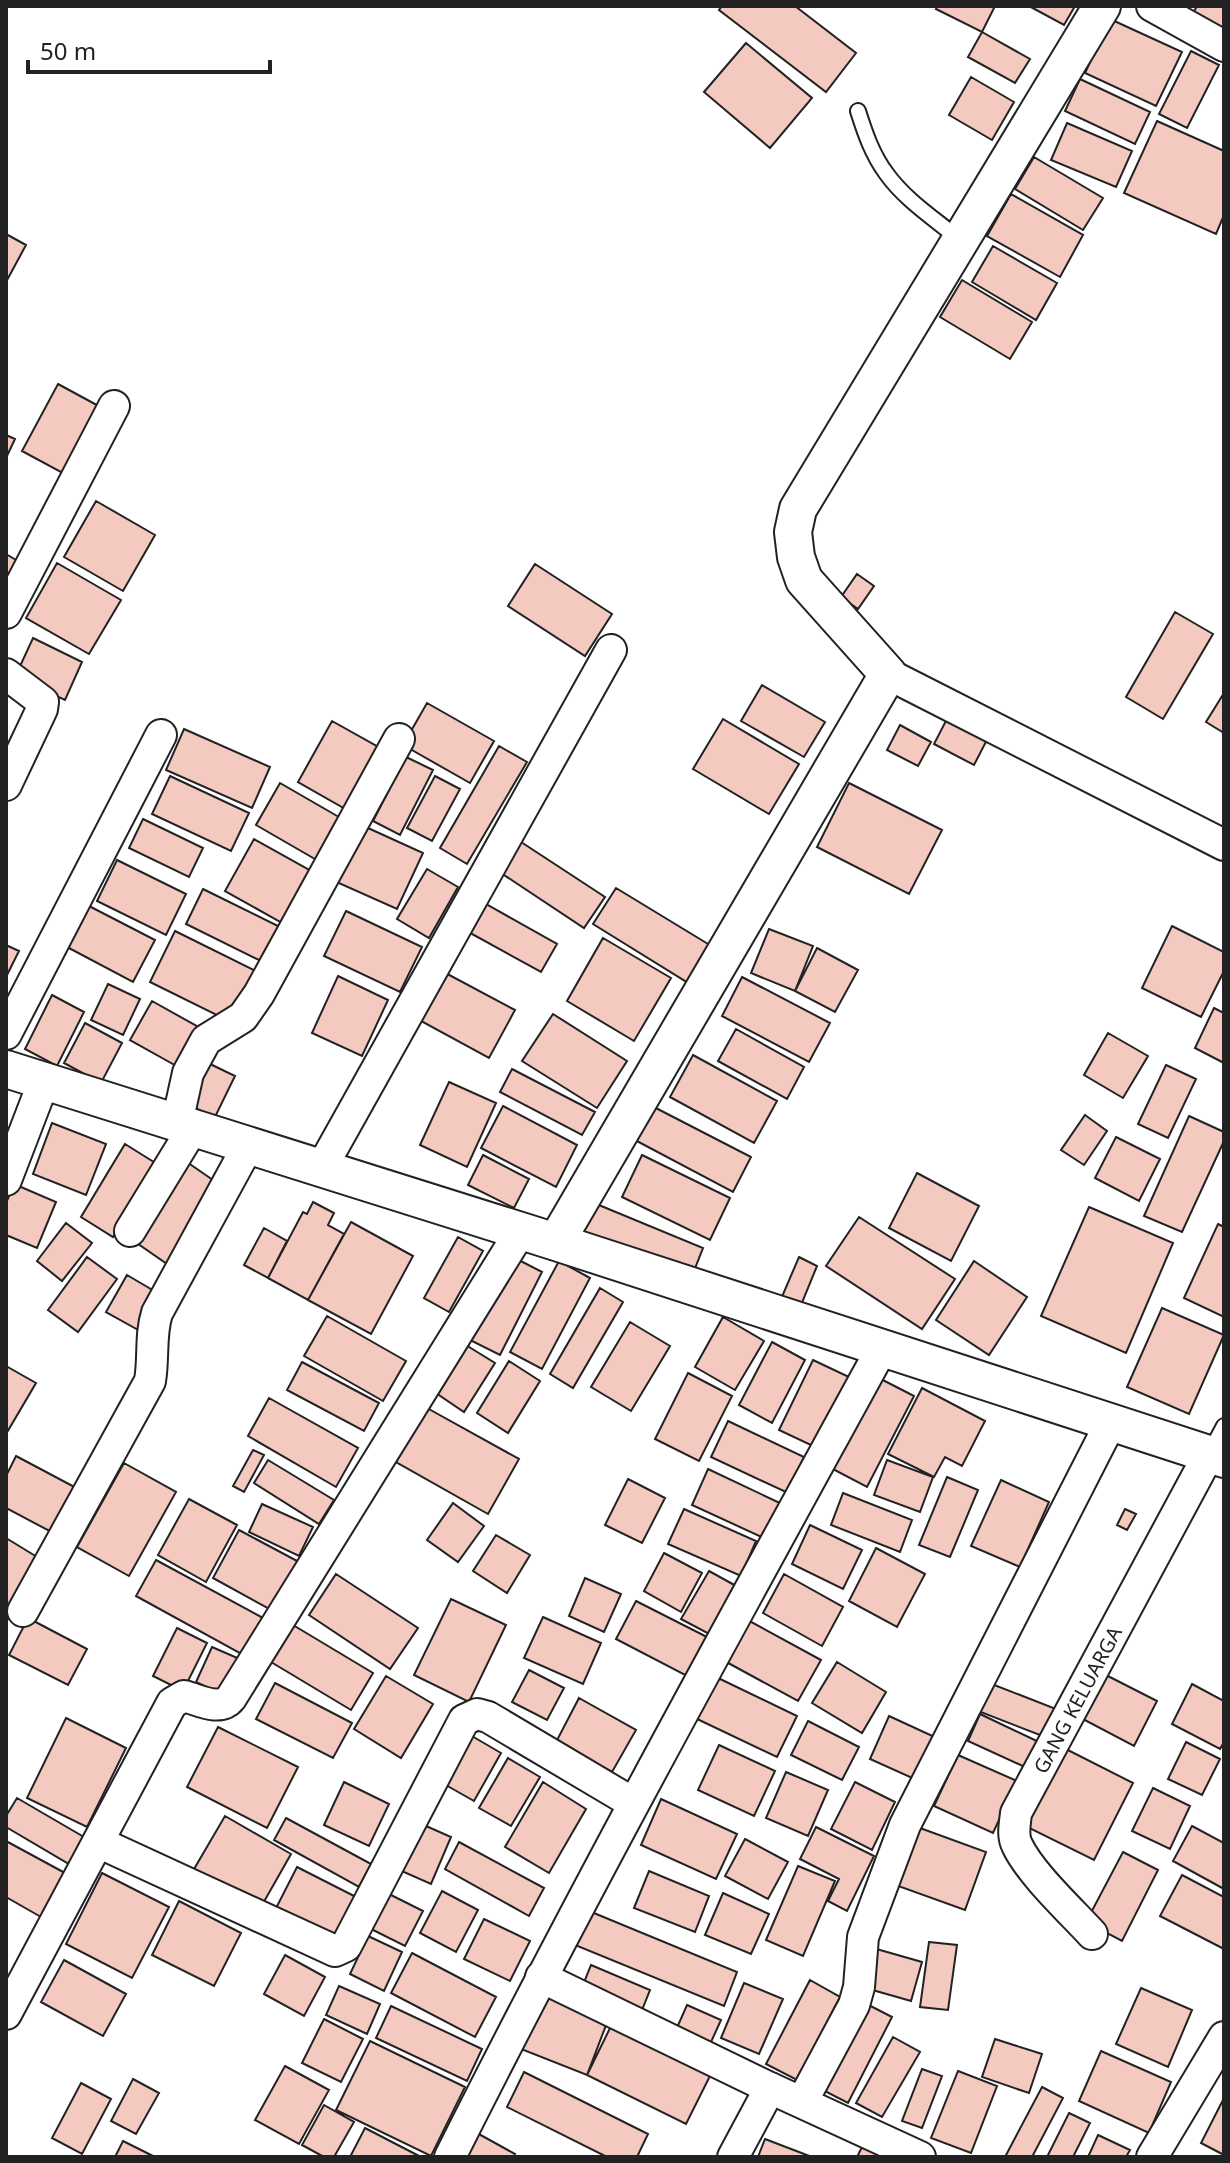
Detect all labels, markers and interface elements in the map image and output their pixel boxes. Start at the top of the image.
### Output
scale bar [28,24,270,74]
text: 50 m [40,34,96,67]
street label: GANG KELUARGA [1026,1621,1128,1778]

